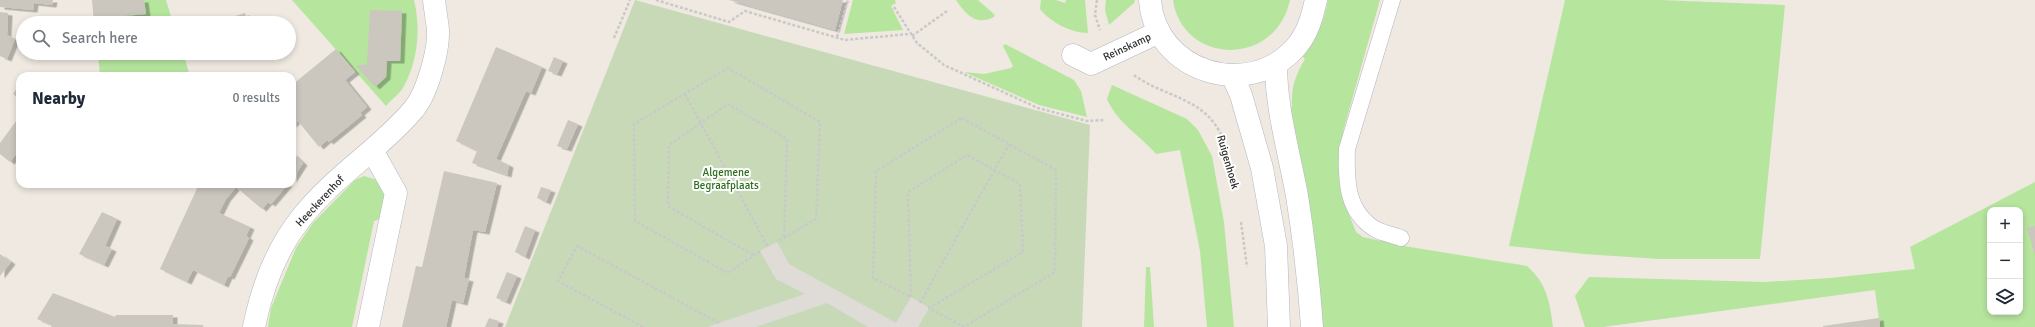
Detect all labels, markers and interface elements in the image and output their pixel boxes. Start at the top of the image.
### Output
search box [16,16,296,60]
icon: search [30,27,52,49]
text: Search here [62,29,138,47]
street label: Reinskamp [1101,30,1153,64]
text: Nearby [32,88,85,109]
text: 0 results [232,90,280,106]
street label: Ruigenhoek [1214,134,1242,191]
park label: Algemene Begraafplaats [693,166,759,192]
street label: Heeckerenhof [293,172,348,229]
map controls [1987,207,2023,315]
button: + [1987,207,2023,243]
button: − [1987,243,2023,279]
button: layers [1987,279,2023,315]

